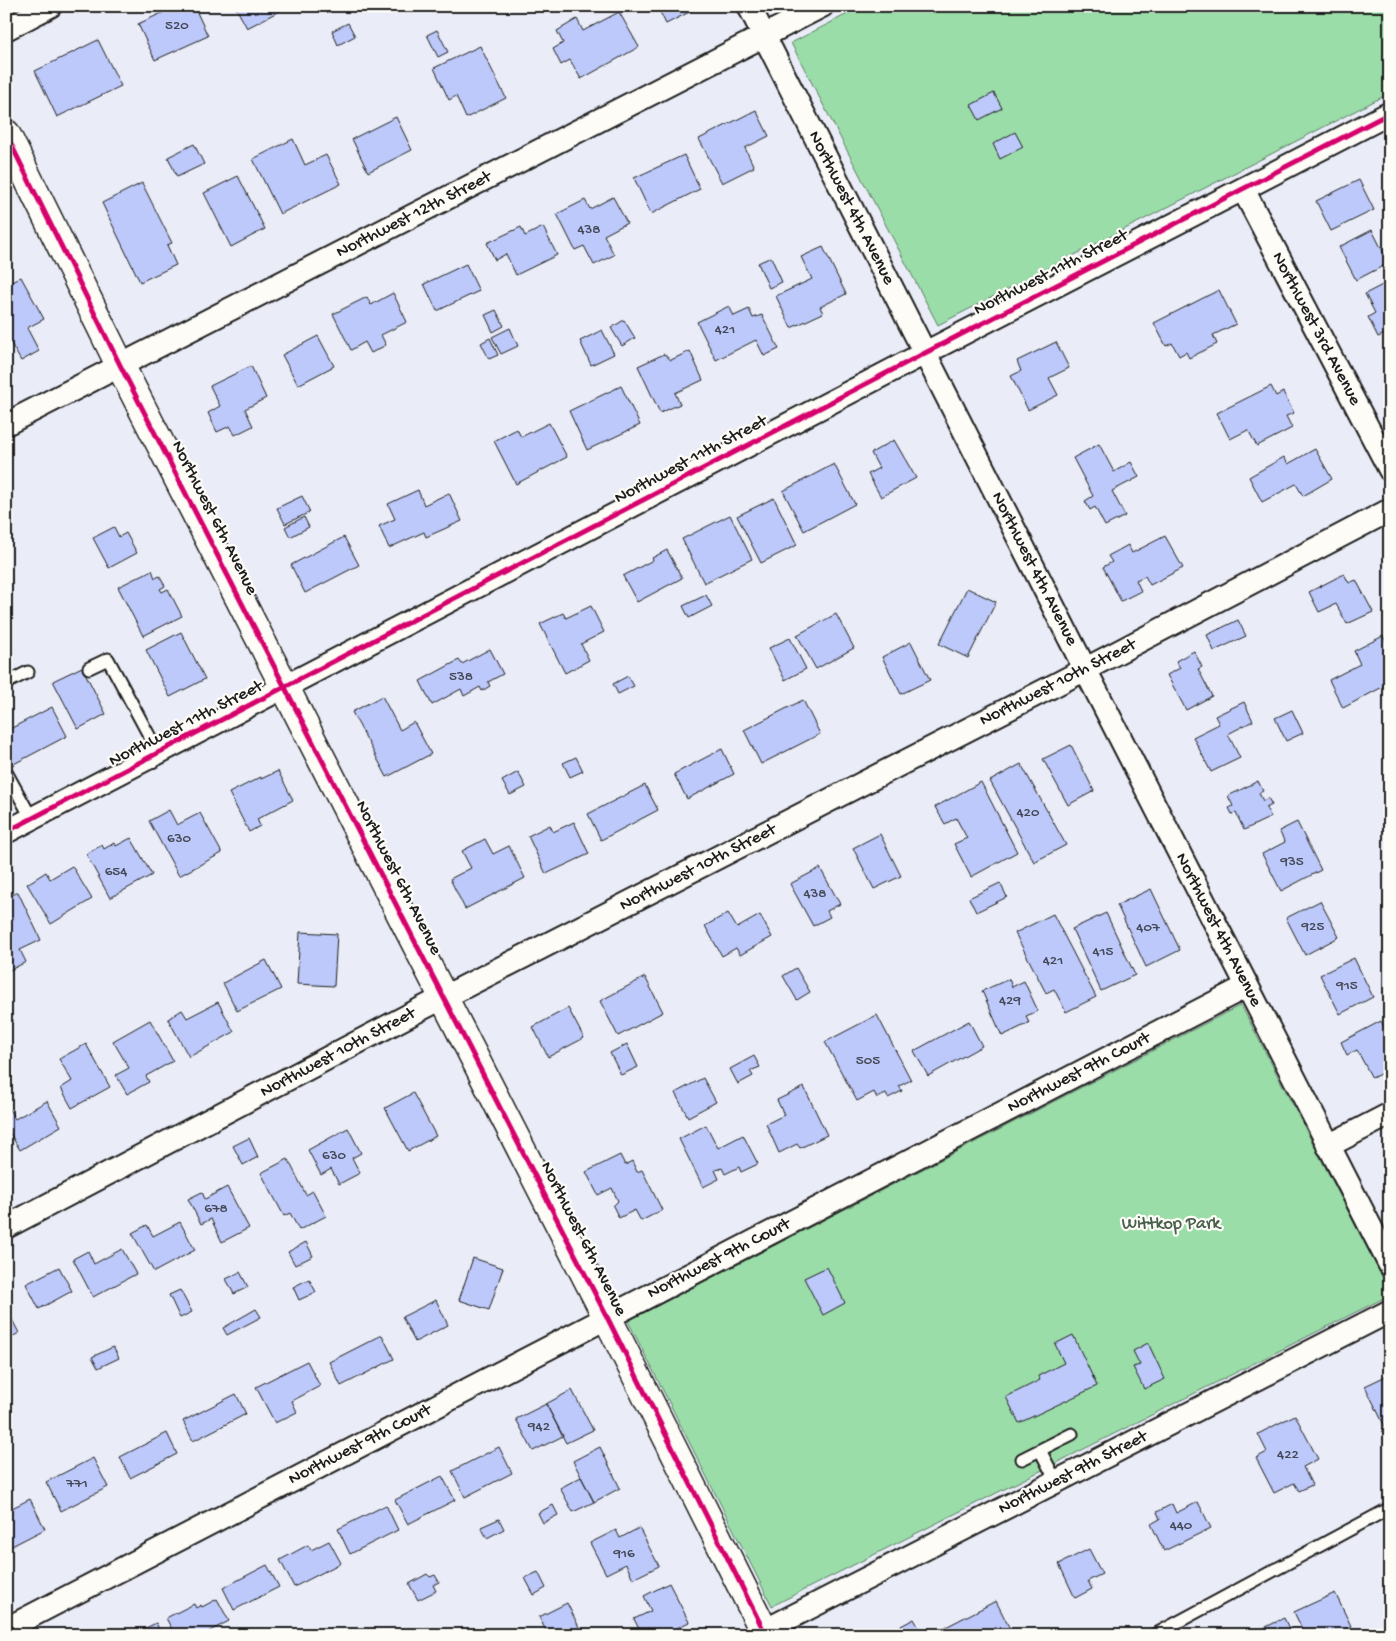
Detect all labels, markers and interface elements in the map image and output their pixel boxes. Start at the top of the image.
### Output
house number: 520 [165,17,189,35]
street label: Northwest 4th Avenue [803,128,899,289]
street label: Northwest 12th Street [333,166,497,263]
house number: 438 [577,221,601,239]
street label: Northwest 11th Street [971,224,1133,321]
street label: Northwest 3rd Avenue [1267,249,1366,410]
house number: 421 [715,321,735,339]
street label: Northwest 11th Street [611,410,772,509]
street label: Northwest 6th Avenue [166,437,262,599]
street label: Northwest 4th Avenue [986,489,1082,650]
street label: Northwest 10th Street [976,634,1141,732]
house number: 538 [449,668,473,686]
street label: Northwest 11th Street [106,675,268,772]
street label: Northwest 6th Avenue [350,797,446,959]
house number: 420 [1017,804,1040,822]
street label: Northwest 10th Street [616,819,781,917]
house number: 630 [167,830,191,848]
street label: Northwest 4th Avenue [1170,850,1266,1011]
house number: 935 [1279,853,1304,871]
house number: 654 [105,863,127,881]
house number: 438 [803,885,827,903]
house number: 925 [1301,918,1324,936]
house number: 407 [1136,919,1161,937]
house number: 415 [1092,943,1114,961]
house number: 421 [1043,952,1063,970]
house number: 915 [1335,977,1358,995]
house number: 429 [999,992,1021,1010]
street label: Northwest 10th Street [257,1002,421,1103]
street label: Northwest 9th Court [1004,1027,1155,1118]
house number: 505 [856,1052,880,1070]
house number: 630 [322,1147,346,1165]
street label: Northwest 6th Avenue [535,1158,631,1320]
house number: 678 [204,1200,228,1218]
street label: Northwest 9th Court [644,1213,795,1304]
park label: Wittkop Park [1122,1214,1222,1235]
street label: Northwest 9th Court [285,1399,436,1490]
house number: 942 [527,1418,550,1436]
street label: Northwest 9th Street [995,1426,1152,1520]
house number: 422 [1277,1446,1299,1464]
house number: 771 [65,1475,88,1493]
house number: 440 [1170,1517,1193,1535]
house number: 916 [612,1545,635,1563]

